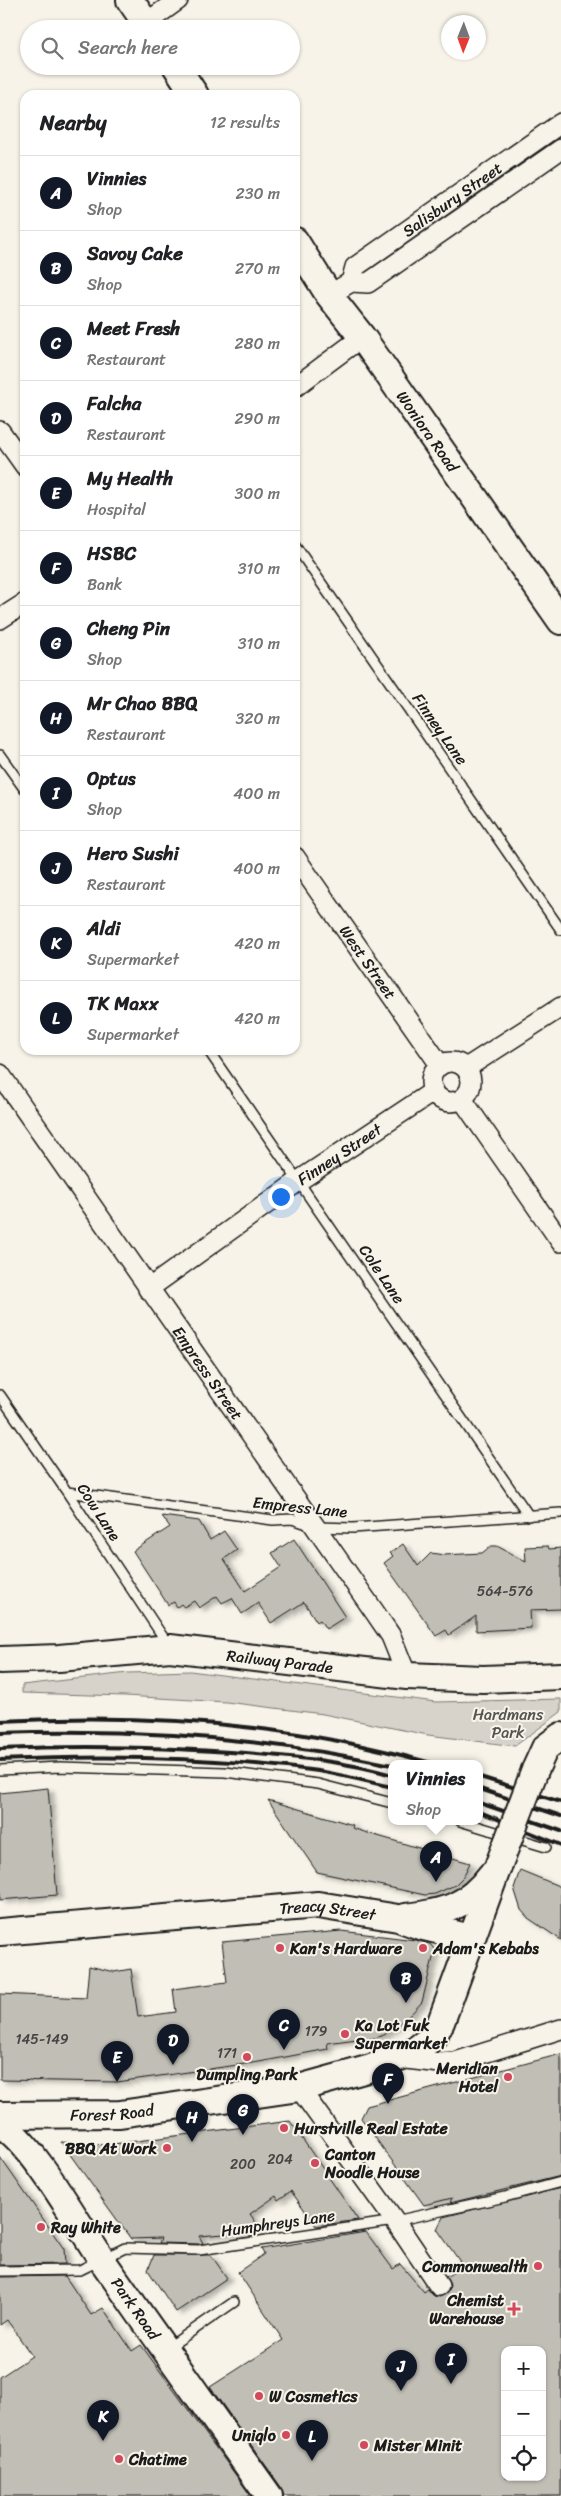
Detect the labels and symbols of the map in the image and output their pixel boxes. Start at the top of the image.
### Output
north arrow [441,15,486,60]
street label: Salisbury Street [396,154,508,245]
street label: Woniora Road [389,384,468,479]
street label: Finney Lane [404,687,476,771]
street label: West Street [332,919,405,1005]
street label: Finney Street [291,1115,388,1193]
your location [268,1184,294,1210]
street label: Cole Lane [351,1238,413,1310]
street label: Empress Street [165,1319,251,1426]
street label: Cow Lane [69,1477,129,1547]
street label: Empress Lane [251,1488,349,1526]
house number: 564-576 [477,1579,533,1604]
street label: Railway Parade [225,1640,335,1682]
park label: Hardmans Park [473,1700,544,1747]
pin: A [420,1841,452,1882]
street label: Treacy Street [278,1891,379,1929]
place label: Kan's Hardware [289,1934,403,1963]
place label: Adam's Kebabs [432,1934,539,1963]
marker: Kan's Hardware [274,1942,286,1954]
marker: Adam's Kebabs [417,1942,429,1954]
pin: B [390,1962,422,2003]
pin: C [268,2009,300,2050]
place label: Ka Lot Fuk Supermarket [354,2011,448,2058]
house number: 179 [305,2019,328,2044]
pin: D [157,2024,189,2065]
house number: 145-149 [15,2027,69,2052]
marker: Ka Lot Fuk Supermarket [339,2028,351,2040]
pin: E [101,2041,133,2082]
house number: 171 [217,2041,237,2066]
marker: Dumpling Park [241,2051,253,2063]
place label: Meridian Hotel [435,2054,499,2101]
place label: Dumpling Park [196,2060,298,2089]
pin: F [372,2063,404,2104]
marker: Meridian Hotel [502,2071,514,2083]
pin: G [227,2094,259,2135]
street label: Forest Road [70,2095,157,2129]
pin: H [176,2101,208,2142]
place label: Hurstville Real Estate [293,2114,449,2143]
marker: Hurstville Real Estate [278,2122,290,2134]
place label: BBQ At Work [65,2134,157,2163]
place label: Canton Noodle House [324,2140,420,2187]
marker: BBQ At Work [161,2142,173,2154]
house number: 204 [267,2147,293,2172]
house number: 200 [230,2152,256,2177]
marker: Canton Noodle House [309,2157,321,2169]
street label: Humphreys Lane [219,2201,337,2245]
place label: Ray White [50,2213,121,2242]
marker: Ray White [35,2221,47,2233]
place label: Commonwealth [421,2252,529,2281]
marker: Commonwealth [532,2260,544,2272]
street label: Park Road [103,2271,169,2347]
place label: Chemist Warehouse [429,2286,505,2333]
marker: Chemist Warehouse [508,2303,520,2315]
pin: I [435,2343,467,2384]
pin: J [385,2350,417,2391]
place label: W Cosmetics [269,2382,358,2411]
marker: W Cosmetics [253,2390,265,2402]
pin: K [87,2400,119,2441]
pin: L [296,2420,328,2461]
place label: Uniqlo [232,2421,277,2450]
marker: Uniqlo [280,2429,292,2441]
place label: Mister Minit [373,2431,462,2460]
marker: Mister Minit [358,2439,370,2451]
place label: Chatime [128,2445,187,2474]
marker: Chatime [113,2453,125,2465]

